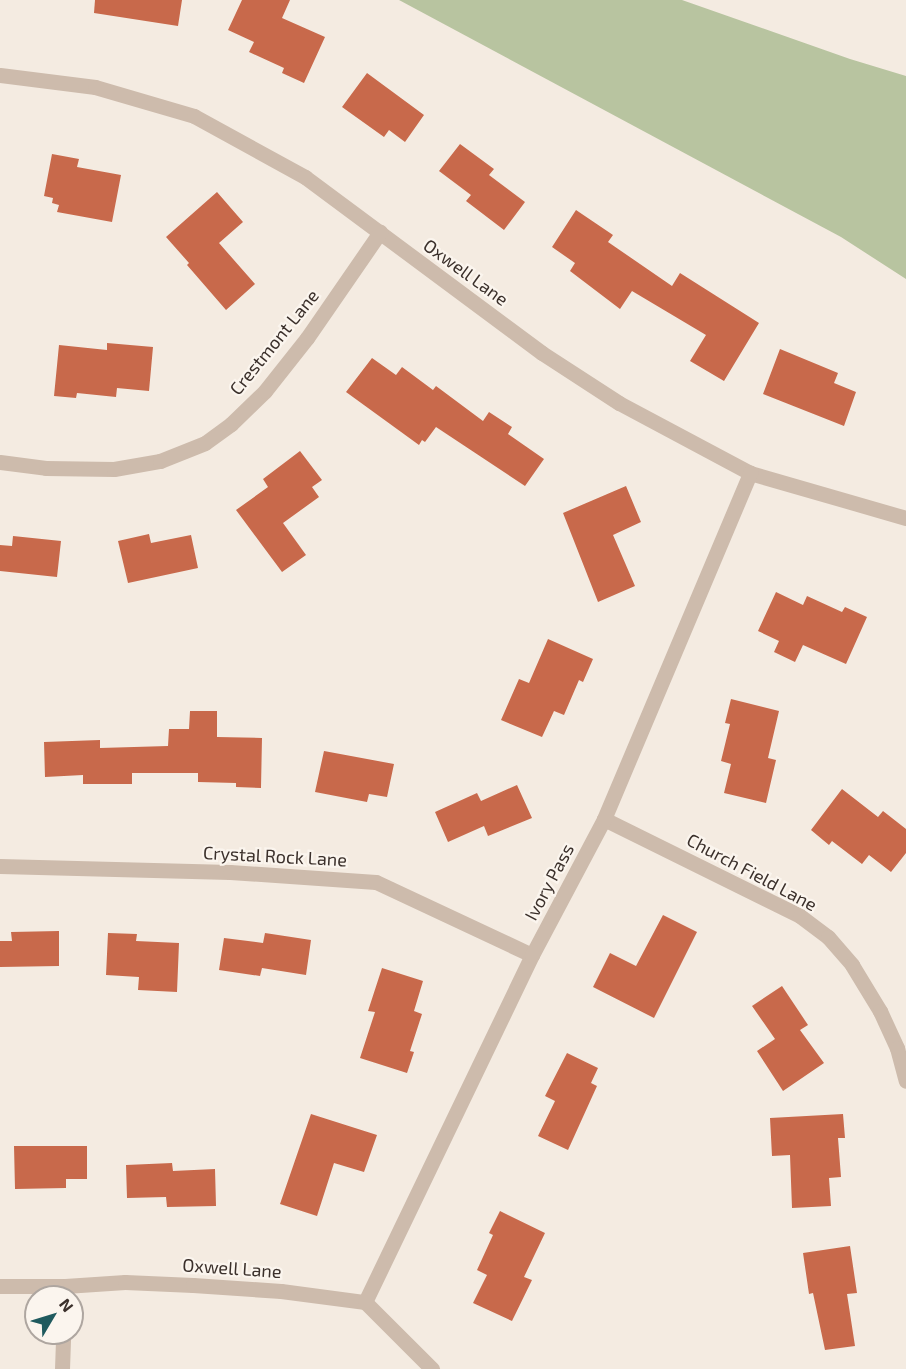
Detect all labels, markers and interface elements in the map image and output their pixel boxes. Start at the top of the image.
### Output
street label: Oxwell Lane [419,234,513,310]
street label: Crestmont Lane [225,285,323,399]
street label: Church Field Lane [683,829,821,915]
street label: Ivory Pass [520,840,578,924]
street label: Crystal Rock Lane [202,841,348,871]
street label: Oxwell Lane [181,1254,283,1282]
north arrow [24,1285,84,1345]
text: N [56,1294,78,1315]

